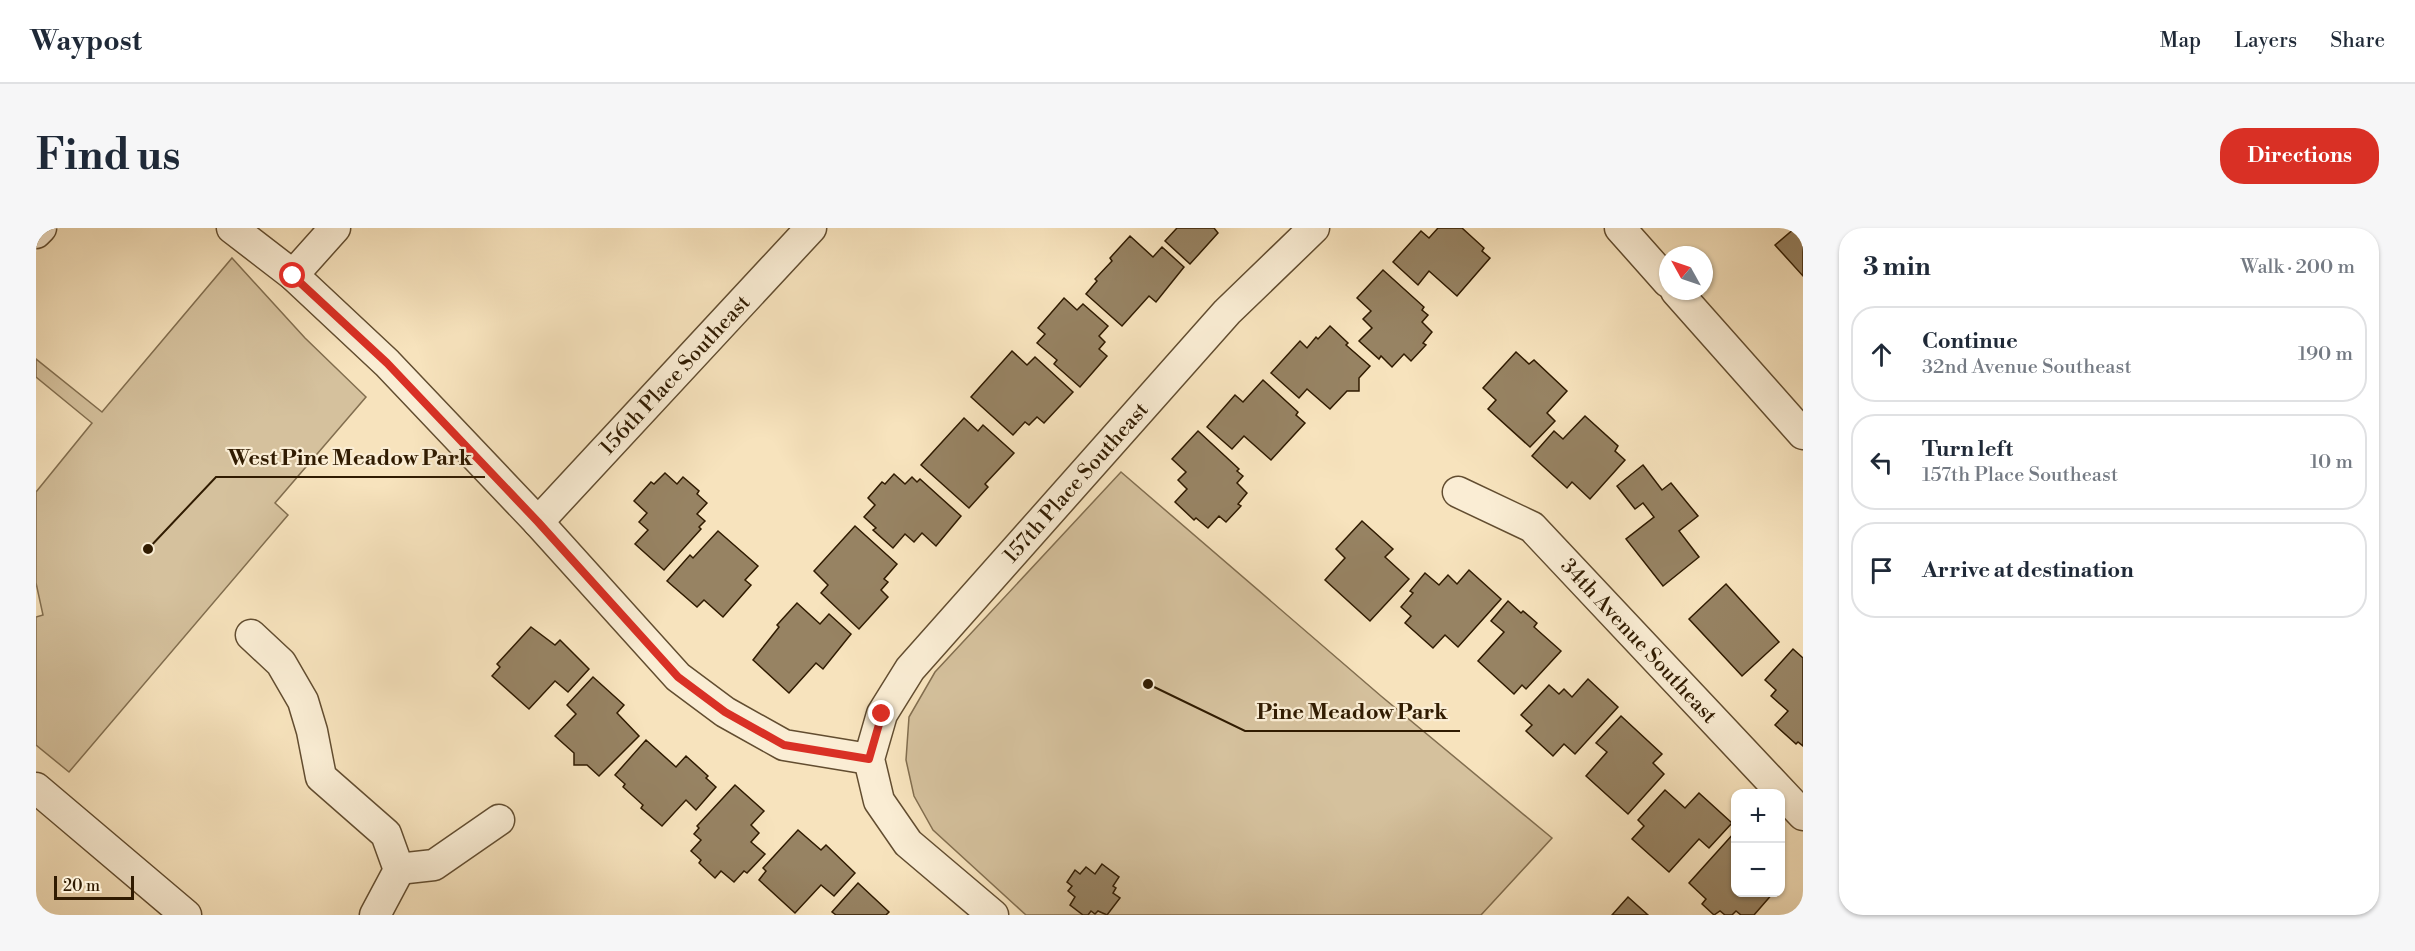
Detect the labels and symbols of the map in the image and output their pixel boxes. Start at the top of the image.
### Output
north arrow [1659,246,1713,300]
route start [279,262,305,288]
street label: 156th Place Southeast [595,290,756,461]
street label: 157th Place Southeast [998,397,1155,569]
callout: West Pine Meadow Park [216,437,485,477]
text: West Pine Meadow Park [227,445,473,472]
street label: 34th Avenue Southeast [1555,554,1722,730]
callout: Pine Meadow Park [1245,691,1460,731]
text: Pine Meadow Park [1256,699,1448,726]
route end [868,700,894,726]
scale bar [54,873,134,900]

